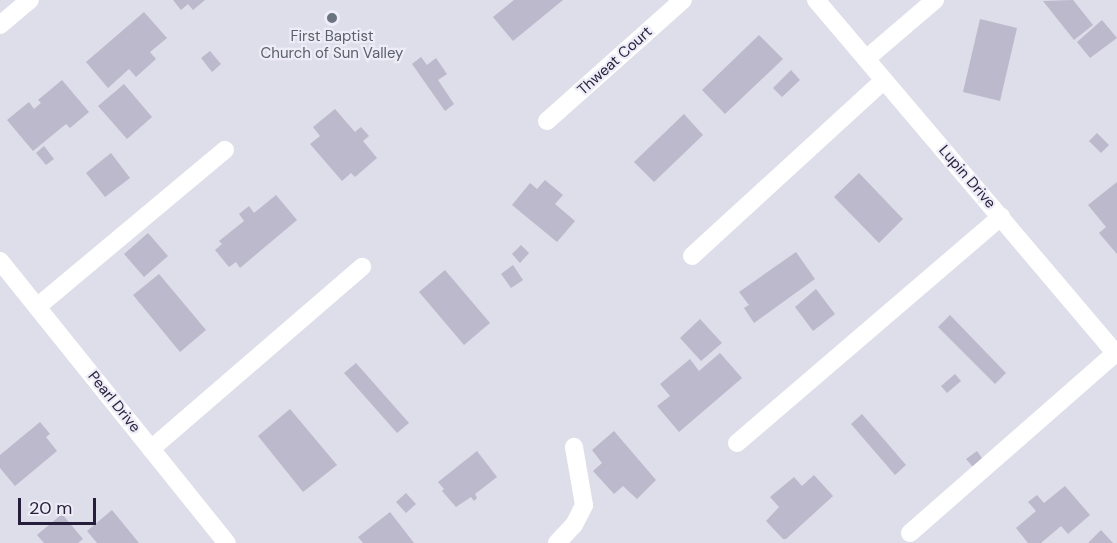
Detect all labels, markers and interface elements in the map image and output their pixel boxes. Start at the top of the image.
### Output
marker: First Baptist Church of Sun Valley [325,11,339,25]
street label: Thweat Court [574,23,656,99]
place label: First Baptist Church of Sun Valley [261,27,403,62]
street label: Lupin Drive [935,142,999,212]
street label: Pearl Drive [84,368,144,436]
scale bar [21,486,99,524]
text: 20 m [29,496,72,520]

